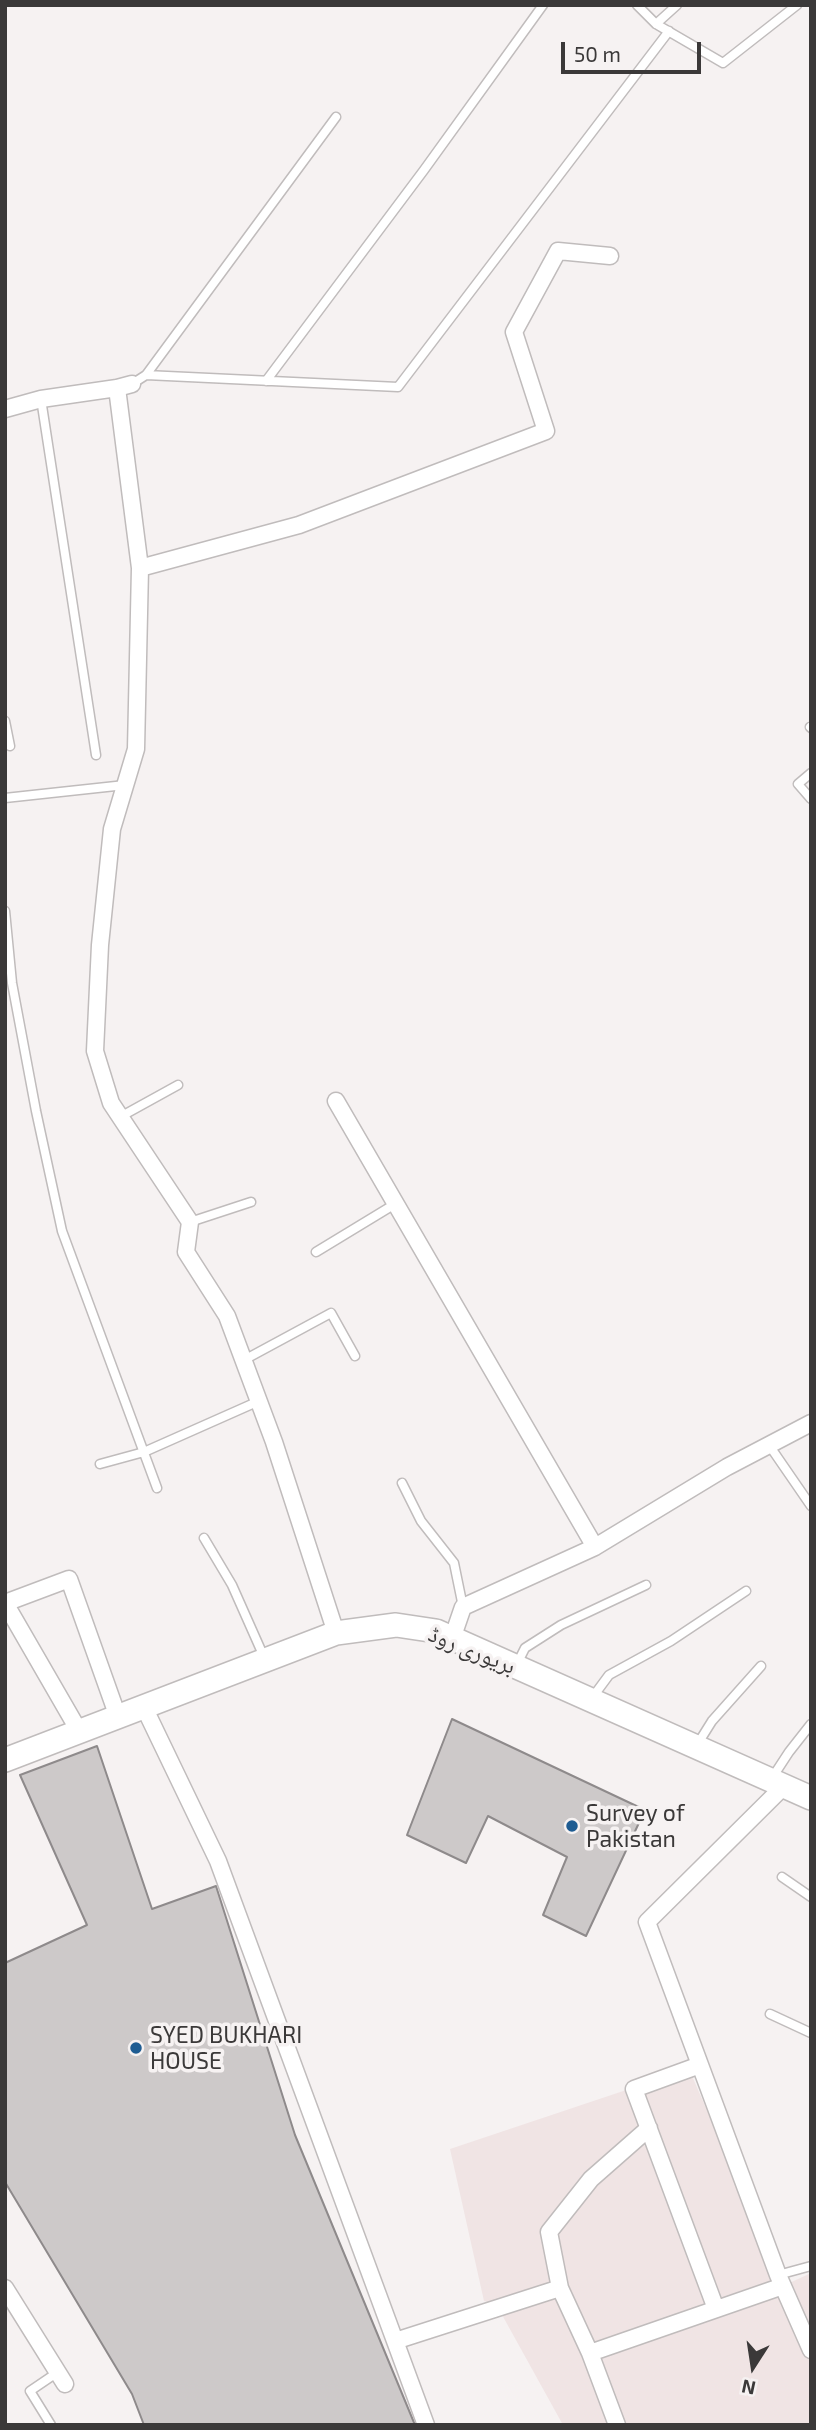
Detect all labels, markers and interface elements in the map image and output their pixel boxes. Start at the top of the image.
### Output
scale bar [564,28,704,72]
text: 50 m [574,41,621,66]
street label: بریوری روڈ [424,1620,520,1680]
place label: Survey of Pakistan [586,1799,685,1853]
marker: Survey of Pakistan [564,1818,580,1834]
place label: SYED BUKHARI HOUSE [150,2021,302,2075]
marker: SYED BUKHARI HOUSE [128,2040,144,2056]
north arrow [718,2332,788,2402]
text: N [739,2375,758,2401]

